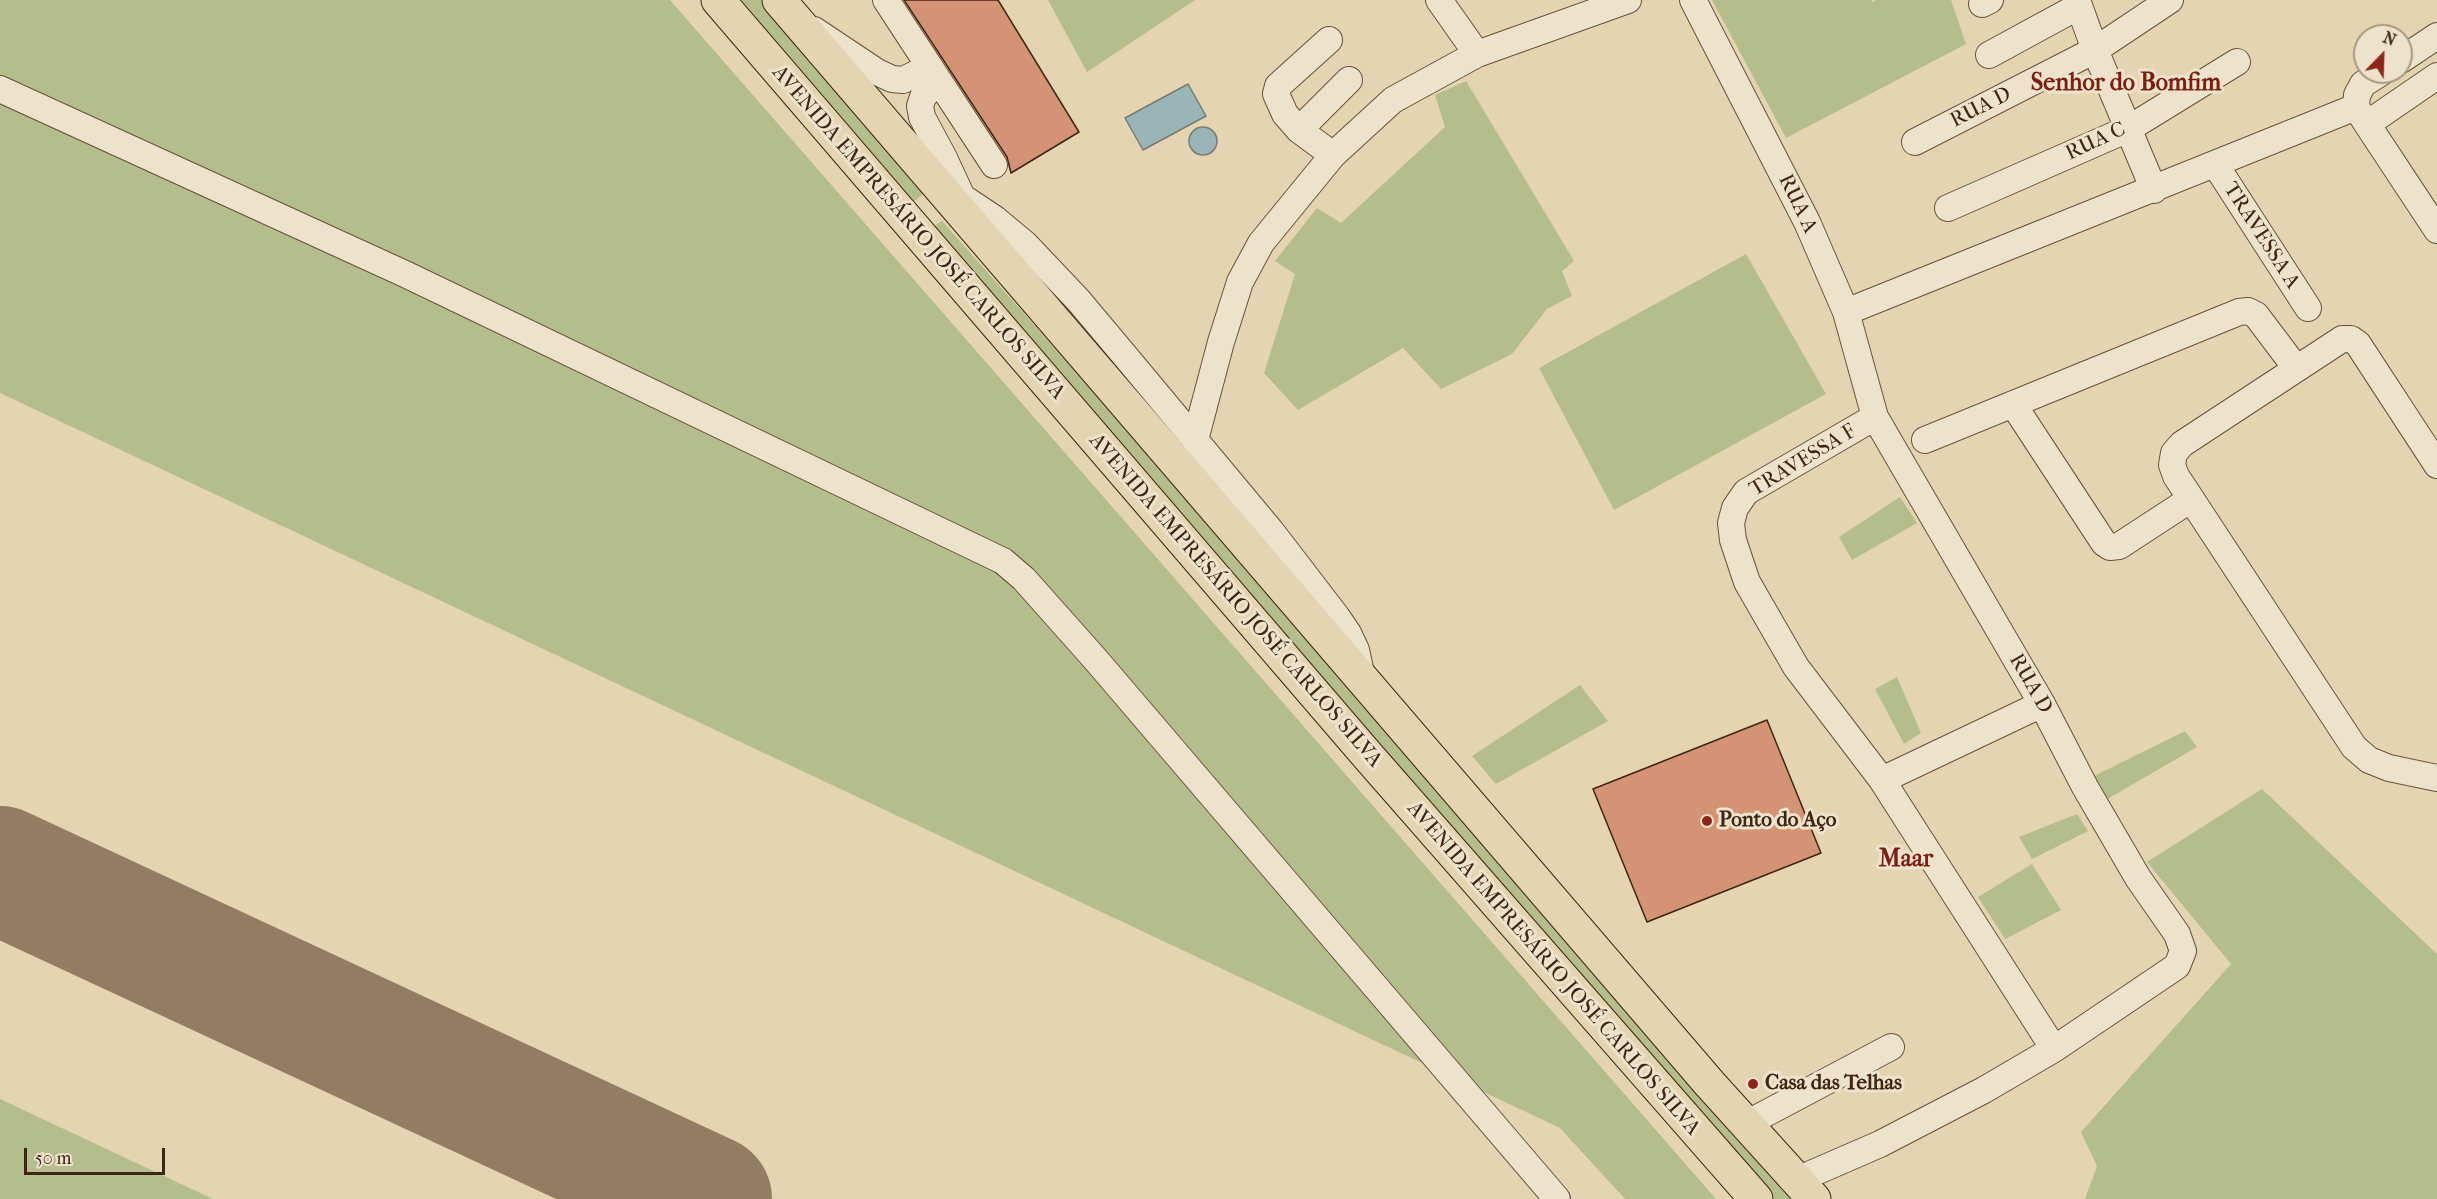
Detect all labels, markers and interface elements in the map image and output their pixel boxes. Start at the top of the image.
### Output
north arrow [2353,24,2413,84]
text: N [2380,28,2399,50]
street label: AVENIDA EMPRESÁRIO JOSÉ CARLOS SILVA [766,61,1070,405]
district label: Senhor do Bomfim [2031,70,2221,98]
street label: RUA D [1946,82,2016,134]
street label: RUA C [2062,117,2130,167]
street label: RUA A [1772,170,1822,238]
street label: TRAVESSA A [2217,178,2305,294]
street label: TRAVESSA F [1745,419,1861,503]
street label: AVENIDA EMPRESÁRIO JOSÉ CARLOS SILVA [1083,429,1387,773]
street label: RUA D [2003,650,2057,718]
street label: AVENIDA EMPRESÁRIO JOSÉ CARLOS SILVA [1401,797,1705,1141]
place label: Ponto do Aço [1719,808,1837,834]
marker: Ponto do Aço [1700,814,1714,828]
district label: Maar [1879,846,1933,874]
place label: Casa das Telhas [1765,1071,1902,1097]
marker: Casa das Telhas [1746,1077,1760,1091]
scale bar [27,1136,168,1174]
text: 50 m [35,1148,71,1169]

